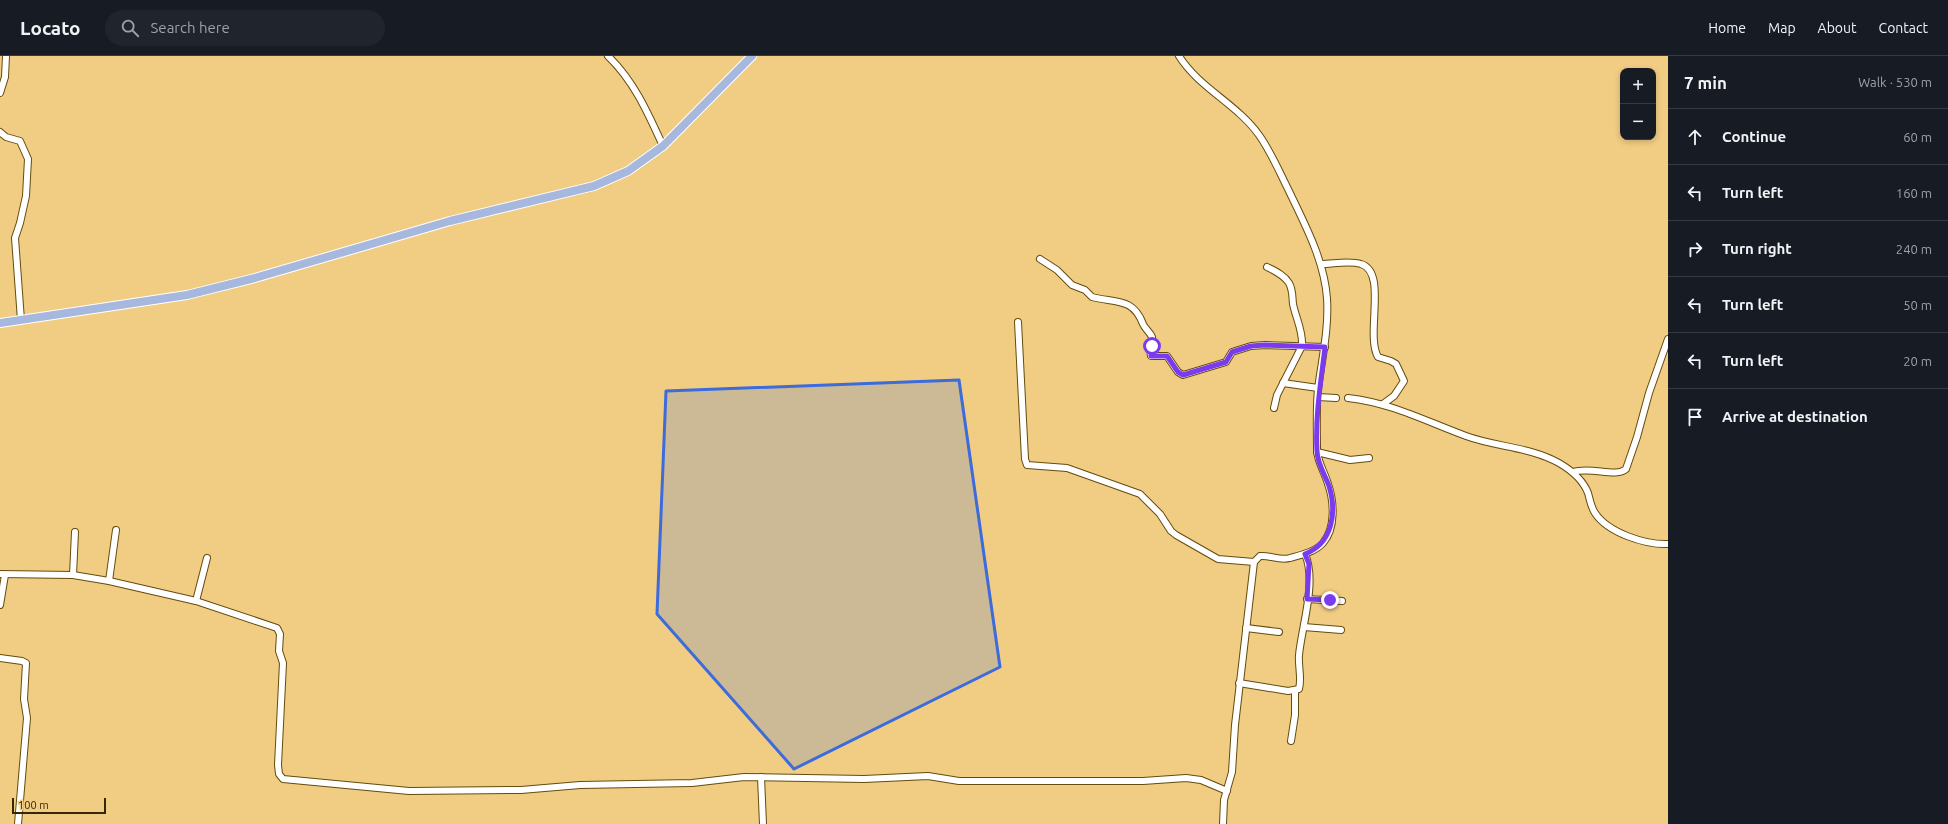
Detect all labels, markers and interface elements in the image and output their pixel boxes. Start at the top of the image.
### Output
search box [105,10,385,46]
text: Locato [20,17,81,39]
icon: search [119,17,141,39]
text: Search here [151,19,230,36]
text: Home [1708,20,1746,36]
text: Map [1768,20,1796,36]
text: About [1818,20,1857,36]
text: Contact [1879,20,1928,36]
map controls [1620,68,1656,140]
button: + [1620,68,1656,104]
text: 7 min [1684,73,1727,92]
text: Walk · 530 m [1858,75,1932,89]
button: − [1620,104,1656,140]
icon: ahead [1684,126,1706,148]
text: Continue [1722,128,1786,145]
text: 60 m [1903,130,1932,144]
icon: left [1684,182,1706,204]
text: Turn left [1722,184,1783,201]
text: 160 m [1896,186,1932,200]
icon: right [1684,238,1706,260]
text: Turn right [1722,240,1792,257]
text: 240 m [1896,242,1932,256]
icon: left [1684,294,1706,316]
text: Turn left [1722,296,1783,313]
text: 50 m [1903,298,1932,312]
route start [1143,337,1161,355]
icon: left [1684,350,1706,372]
text: Turn left [1722,352,1783,369]
text: 20 m [1903,354,1932,368]
icon: arrive [1684,406,1706,428]
text: Arrive at destination [1722,408,1868,425]
route end [1321,591,1339,609]
scale bar [12,796,106,815]
text: 100 m [18,799,49,811]

